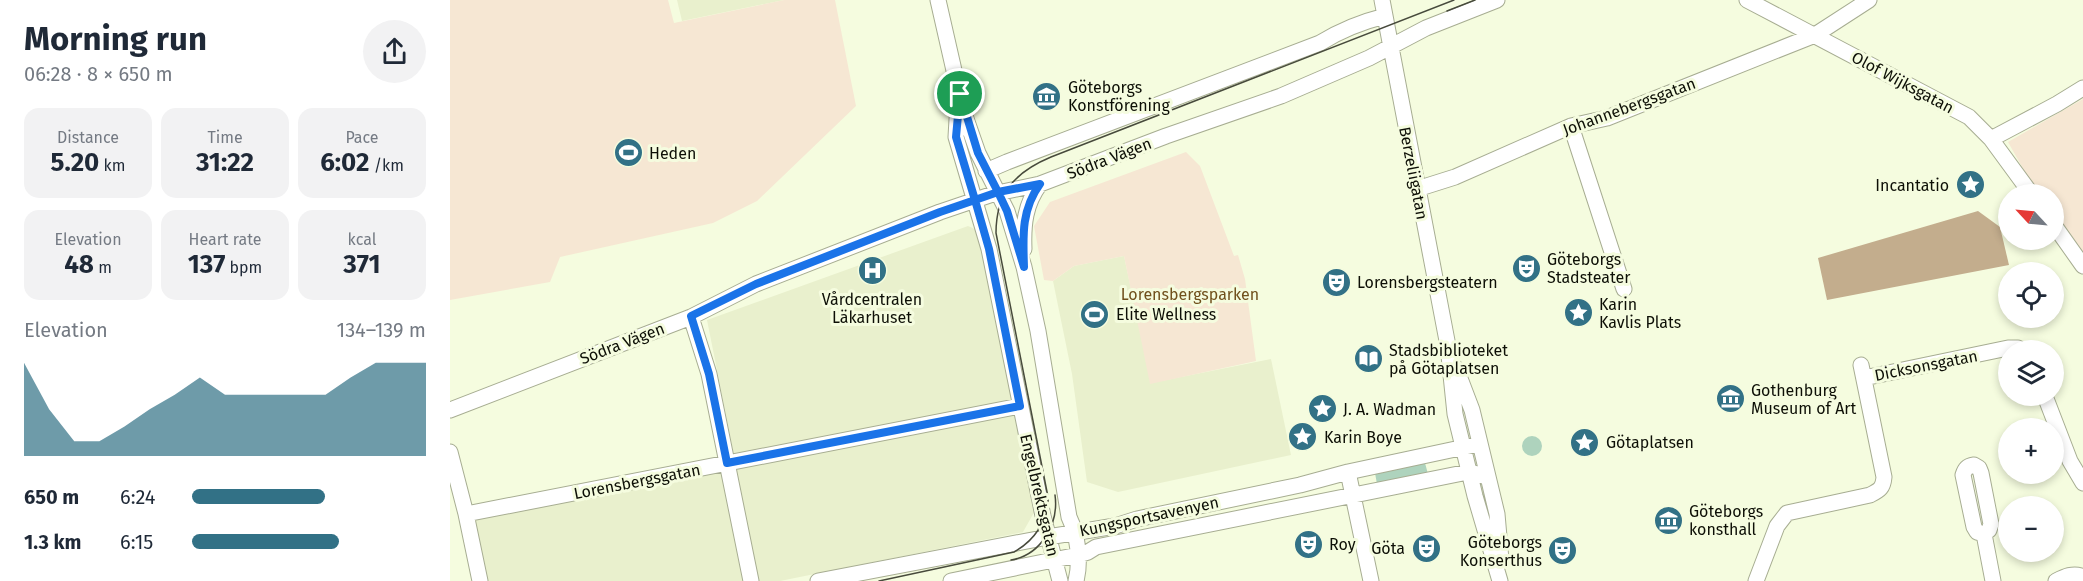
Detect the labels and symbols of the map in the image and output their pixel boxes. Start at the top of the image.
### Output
street label: Olof Wijksgatan [1848,48,1957,117]
pin [934,68,985,119]
street label: Johannebergsgatan [1560,74,1698,139]
place label: Göteborgs Konstförening [1068,78,1170,115]
museum icon: Göteborgs Konstförening [1031,80,1063,112]
street label: Berzeliigatan [1395,125,1432,221]
street label: Södra Vägen [1064,134,1154,183]
sports icon: Heden [612,137,644,169]
place label: Heden [649,144,696,163]
place icon: Incantatio [1954,169,1986,201]
place label: Incantatio [1875,176,1949,195]
north arrow [1998,184,2064,250]
place label: Göteborgs Stadsteater [1547,250,1631,287]
theatre icon: Göteborgs Stadsteater [1510,252,1542,284]
hospital icon: Vårdcentralen Läkarhuset [856,255,888,287]
theatre icon: Lorensbergsteatern [1320,266,1352,298]
place label: Lorensbergsteatern [1357,273,1498,292]
park label: Lorensbergsparken [1121,285,1259,304]
place label: Vårdcentralen Läkarhuset [822,290,922,327]
place label: Karin Kavlis Plats [1599,295,1681,332]
place icon: Karin Kavlis Plats [1562,297,1594,329]
sports icon: Elite Wellness [1079,298,1111,330]
place label: Elite Wellness [1116,305,1216,324]
street label: Södra Vägen [577,319,667,368]
place label: Stadsbiblioteket på Götaplatsen [1389,341,1508,378]
library icon: Stadsbiblioteket på Götaplatsen [1352,343,1384,375]
street label: Dicksonsgatan [1873,346,1979,385]
place label: Gothenburg Museum of Art [1751,381,1857,418]
museum icon: Gothenburg Museum of Art [1714,383,1746,415]
place icon: J. A. Wadman [1306,393,1338,425]
place label: J. A. Wadman [1343,400,1436,419]
place icon: Karin Boye [1287,421,1319,453]
place icon: Götaplatsen [1569,426,1601,458]
place label: Karin Boye [1324,428,1402,447]
street label: Engelbrektsgatan [1016,432,1063,558]
place label: Götaplatsen [1606,433,1694,452]
street label: Lorensbergsgatan [572,460,702,503]
street label: Kungsportsavenyen [1078,492,1220,541]
place label: Göteborgs konsthall [1689,502,1763,539]
museum icon: Göteborgs konsthall [1652,504,1684,536]
theatre icon: Roy [1292,528,1324,560]
theatre icon: Göta [1410,532,1442,564]
place label: Göteborgs Konserthus [1460,533,1542,570]
place label: Roy [1329,535,1356,554]
theatre icon: Göteborgs Konserthus [1547,535,1579,567]
place label: Göta [1371,539,1405,558]

